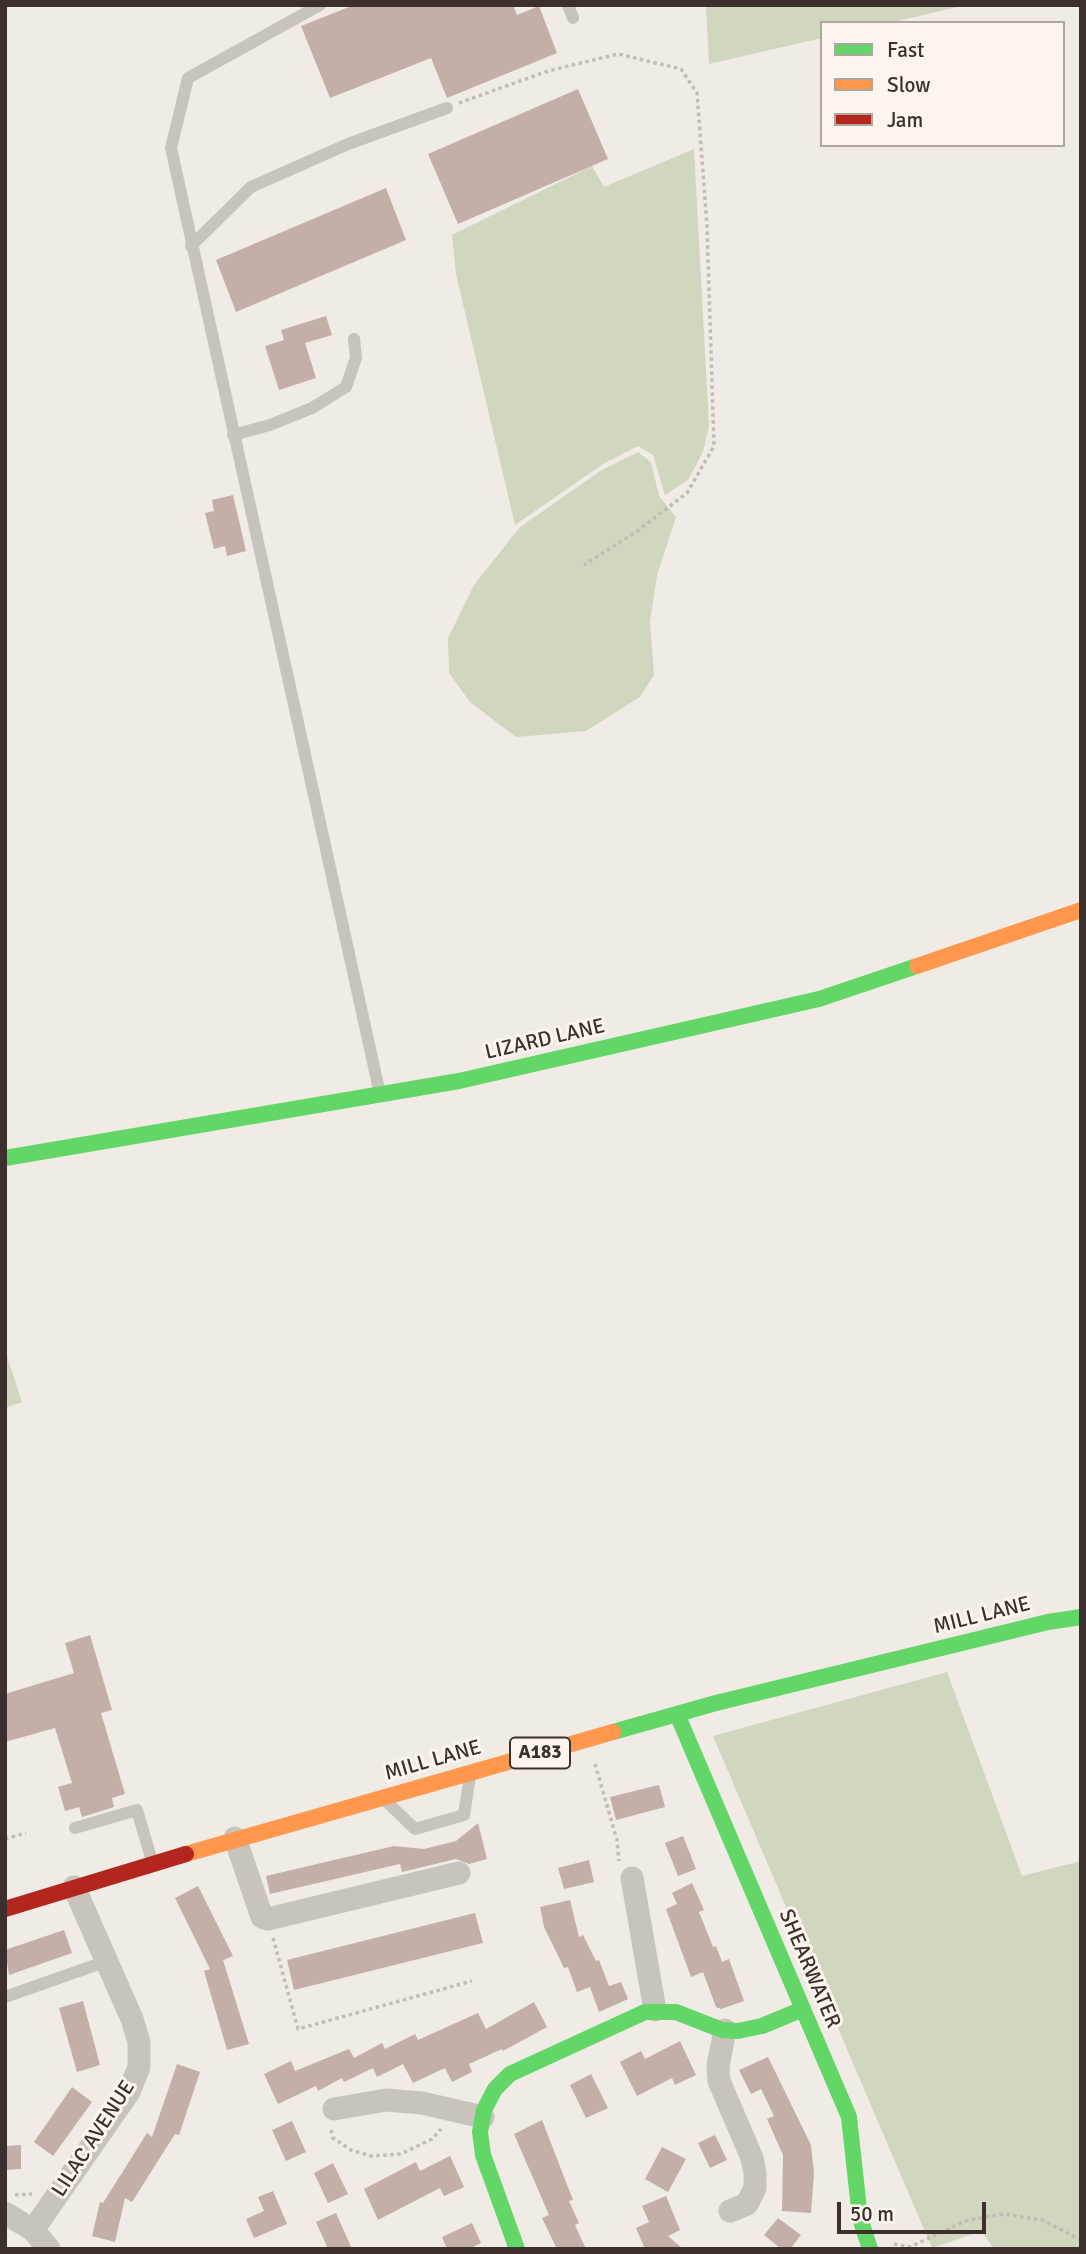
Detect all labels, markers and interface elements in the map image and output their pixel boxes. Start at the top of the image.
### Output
legend [820,21,1065,147]
text: Fast [887,37,924,63]
text: Slow [887,72,931,98]
text: Jam [887,107,923,133]
street label: LIZARD LANE [483,1014,607,1066]
street label: MILL LANE [931,1592,1033,1640]
street label: MILL LANE [382,1735,484,1787]
road number: A183 [510,1737,570,1768]
street label: SHEARWATER [773,1906,845,2032]
street label: LILAC AVENUE [47,2076,141,2202]
scale bar [841,2188,990,2232]
text: 50 m [850,2201,894,2227]

